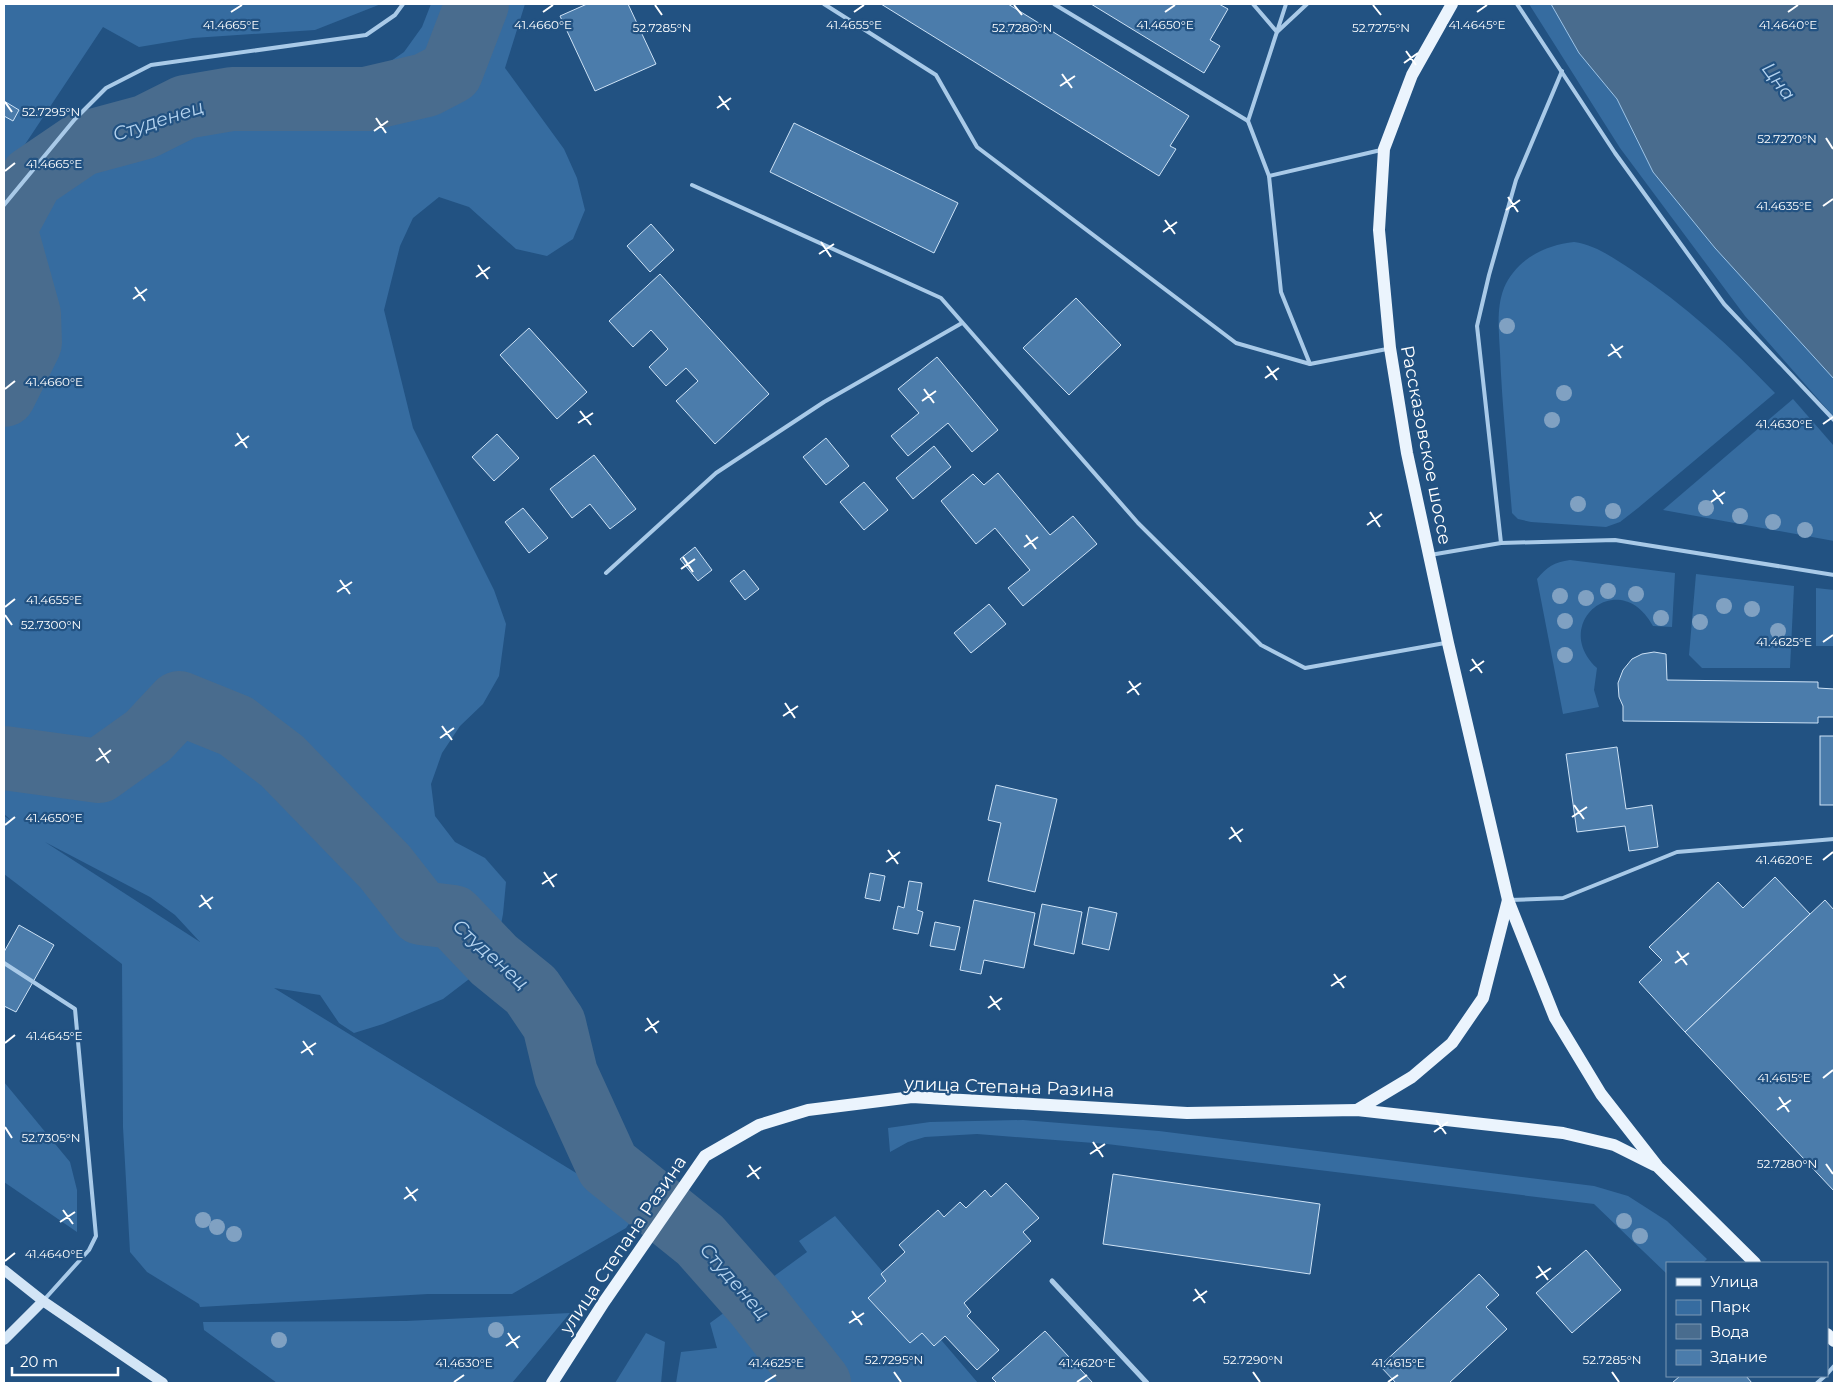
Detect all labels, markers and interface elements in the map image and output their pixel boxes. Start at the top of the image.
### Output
text: 41.4665°E [203,17,259,32]
text: 41.4660°E [514,17,572,32]
text: 41.4655°E [826,17,882,32]
text: 41.4650°E [1136,17,1194,32]
text: 41.4645°E [1448,17,1506,32]
text: 41.4640°E [1759,17,1817,32]
text: 52.7285°N [632,20,692,35]
text: 52.7280°N [992,20,1052,35]
text: 52.7275°N [1352,20,1410,35]
water label: Цна [1757,58,1800,105]
water label: Студенец [110,95,207,146]
text: 52.7295°N [22,104,80,119]
text: 52.7270°N [1757,131,1817,146]
text: 41.4665°E [26,156,82,171]
text: 41.4635°E [1756,198,1812,213]
street label: Рассказовское шоссе [1396,343,1456,547]
text: 41.4660°E [25,374,83,389]
text: 41.4630°E [1755,416,1813,431]
text: 41.4655°E [26,592,82,607]
text: 52.7300°N [21,617,81,632]
text: 41.4625°E [1756,634,1812,649]
text: 41.4650°E [25,810,83,825]
text: 41.4620°E [1755,852,1813,867]
water label: Студенец [448,914,533,995]
text: 41.4645°E [25,1028,83,1043]
text: 41.4615°E [1757,1070,1811,1085]
street label: улица Степана Разина [903,1072,1114,1102]
text: 52.7305°N [21,1130,81,1145]
street label: улица Степана Разина [555,1152,691,1339]
text: 52.7280°N [1757,1156,1817,1171]
water label: Студенец [695,1238,774,1325]
text: 41.4640°E [25,1246,83,1261]
legend [1666,1262,1828,1377]
text: Улица [1710,1272,1758,1291]
text: Парк [1710,1297,1750,1316]
text: Вода [1710,1322,1749,1341]
scale bar [12,1344,119,1376]
text: Здание [1710,1347,1768,1366]
text: 20 m [20,1352,58,1371]
text: 52.7295°N [865,1352,923,1367]
text: 52.7290°N [1223,1352,1283,1367]
text: 52.7285°N [1582,1352,1642,1367]
text: 41.4630°E [435,1355,493,1370]
text: 41.4625°E [748,1355,804,1370]
text: 41.4620°E [1058,1355,1116,1370]
text: 41.4615°E [1371,1355,1425,1370]

